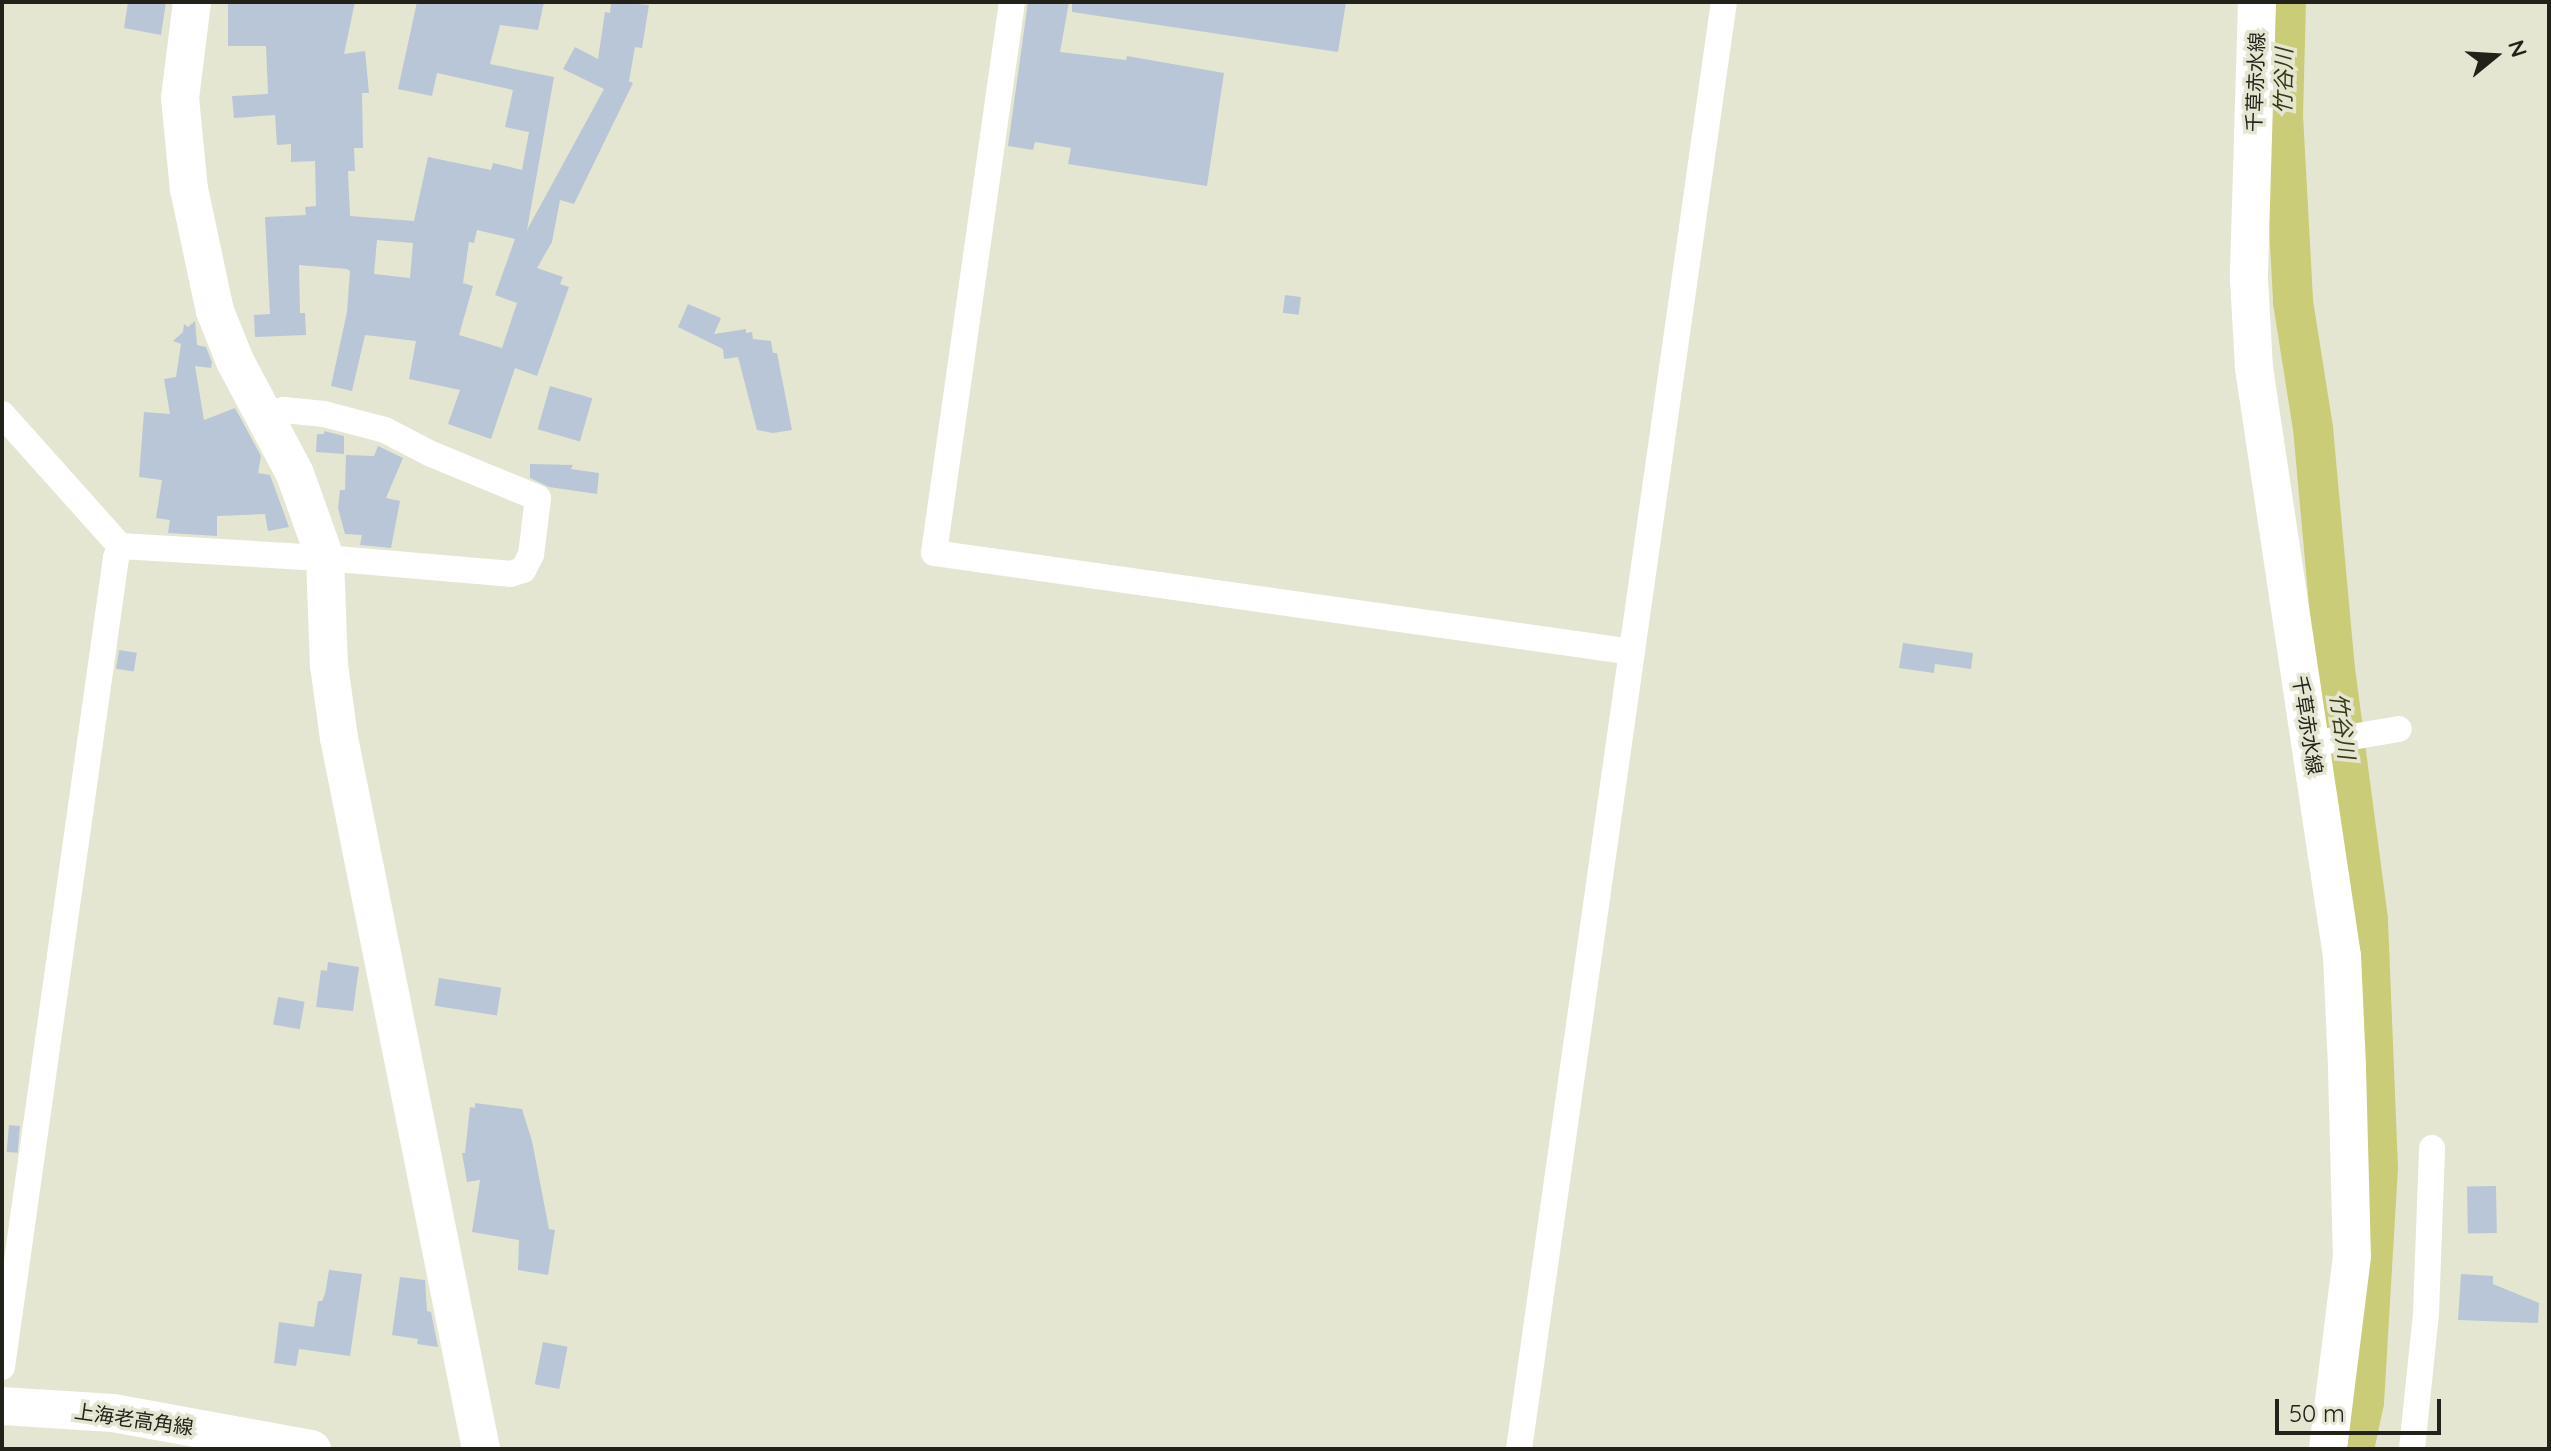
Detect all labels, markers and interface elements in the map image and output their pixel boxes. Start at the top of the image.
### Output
north arrow [2455,16,2535,96]
street label: 千草赤水線 [2241,32,2269,132]
text: N [2502,37,2534,61]
water label: 竹谷川 [2270,48,2298,114]
street label: 千草赤水線 [2288,674,2328,776]
water label: 竹谷川 [2324,691,2360,761]
scale bar [2279,1383,2445,1433]
text: 50 m [2289,1398,2345,1428]
street label: 上海老高角線 [73,1399,195,1439]

